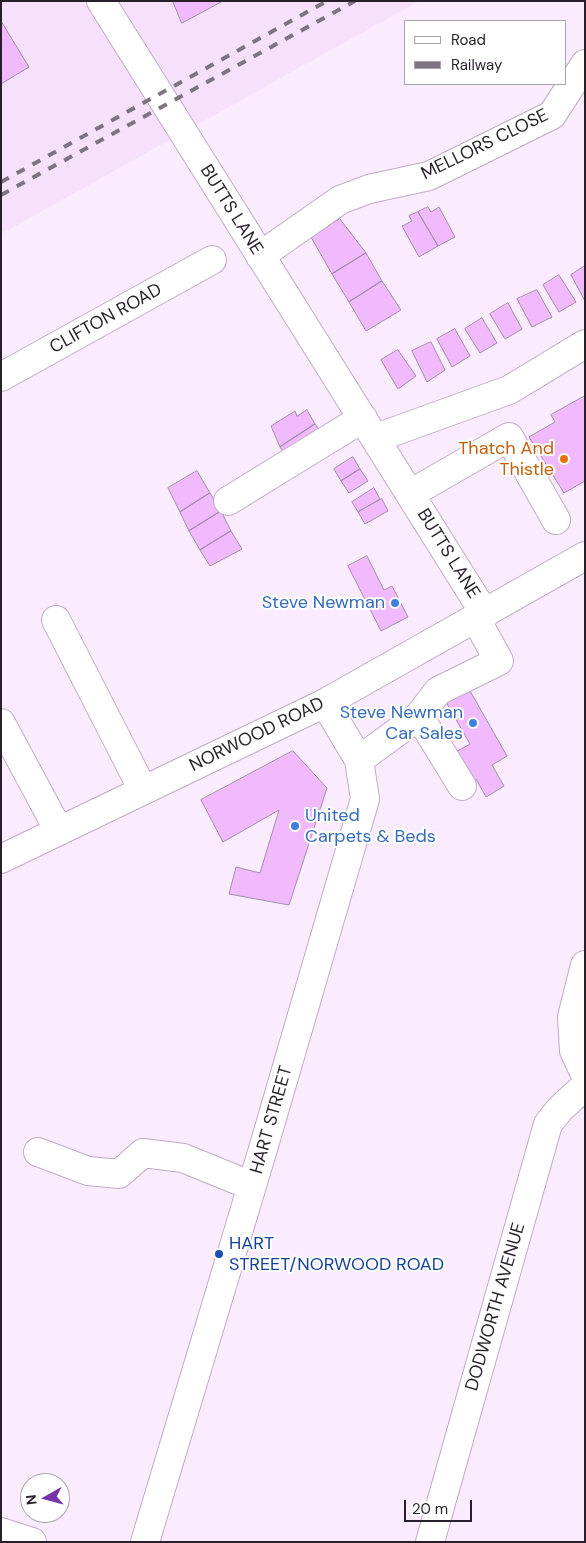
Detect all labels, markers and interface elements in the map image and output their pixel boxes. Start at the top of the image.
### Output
legend [404,20,566,85]
text: Road [451,30,486,50]
text: Railway [451,55,502,75]
street label: MELLORS CLOSE [418,105,552,185]
street label: BUTTS LANE [195,161,267,259]
street label: CLIFTON ROAD [46,279,166,359]
place label: Thatch And Thistle [458,438,554,480]
marker: Thatch And Thistle [558,453,570,465]
street label: BUTTS LANE [412,505,484,603]
place label: Steve Newman [262,592,385,614]
marker: Steve Newman [389,597,401,609]
street label: NORWOOD ROAD [186,693,328,777]
place label: Steve Newman Car Sales [340,702,463,744]
marker: Steve Newman Car Sales [467,717,479,729]
place label: United Carpets & Beds [305,805,436,848]
marker: United Carpets & Beds [289,820,301,832]
street label: HART STREET [246,1064,298,1176]
street label: DODWORTH AVENUE [462,1220,530,1394]
place label: HART STREET/NORWOOD ROAD [229,1233,444,1276]
marker: HART STREET/NORWOOD ROAD [213,1248,225,1260]
north arrow [20,1473,70,1523]
scale bar [406,1490,474,1522]
text: N [22,1494,41,1506]
text: 20 m [412,1499,448,1519]

